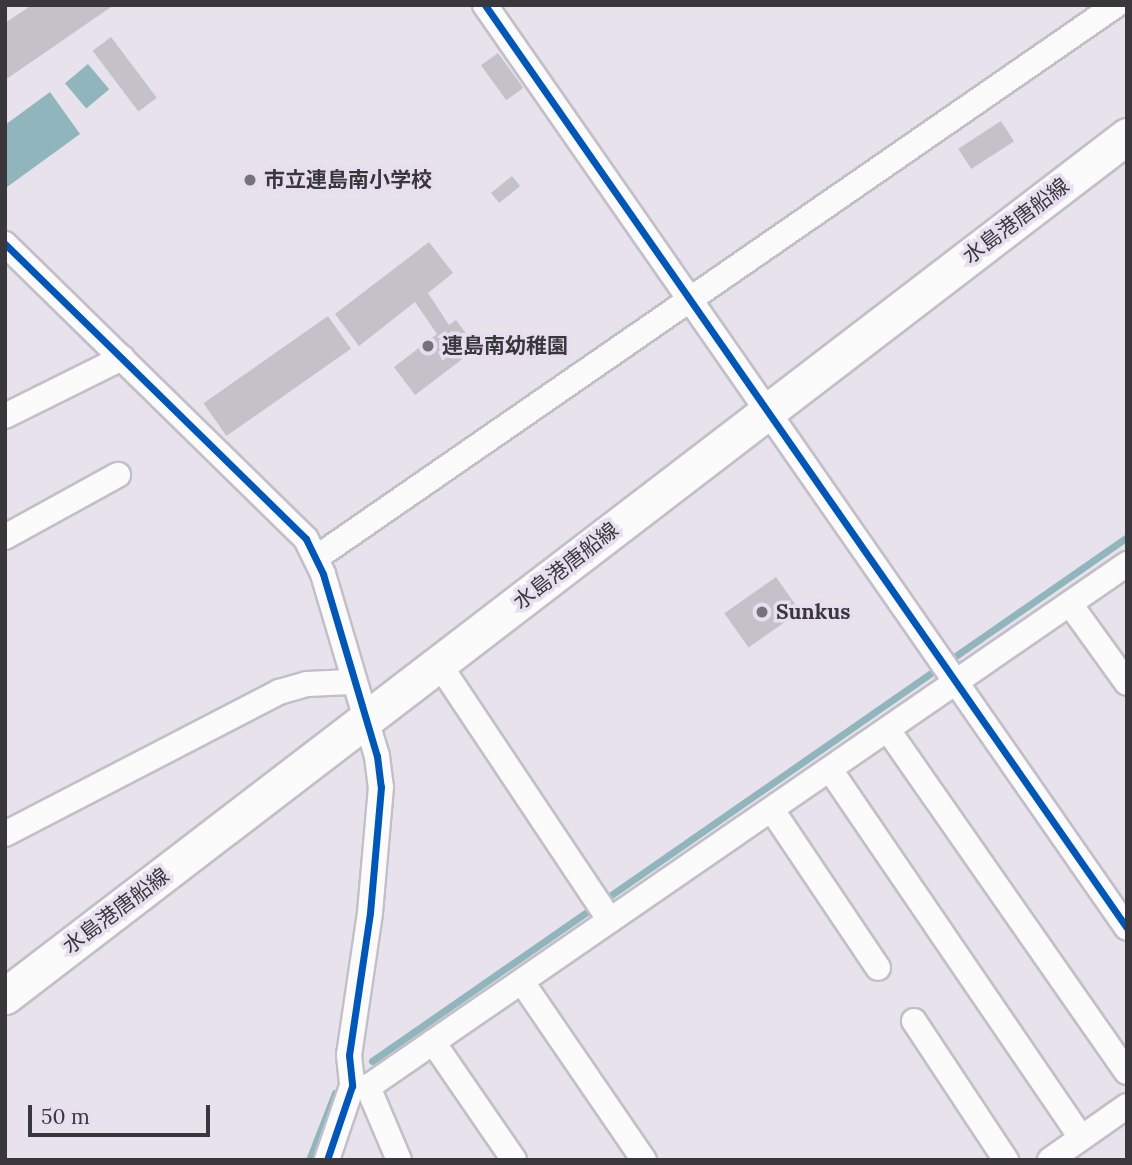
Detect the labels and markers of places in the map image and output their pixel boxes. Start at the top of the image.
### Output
place label: 市立連島南小学校 [264,167,432,193]
marker: 市立連島南小学校 [242,172,258,188]
place label: 連島南幼稚園 [442,333,568,359]
marker: 連島南幼稚園 [420,338,436,354]
place label: Sunkus [776,599,850,625]
marker: Sunkus [754,604,770,620]

